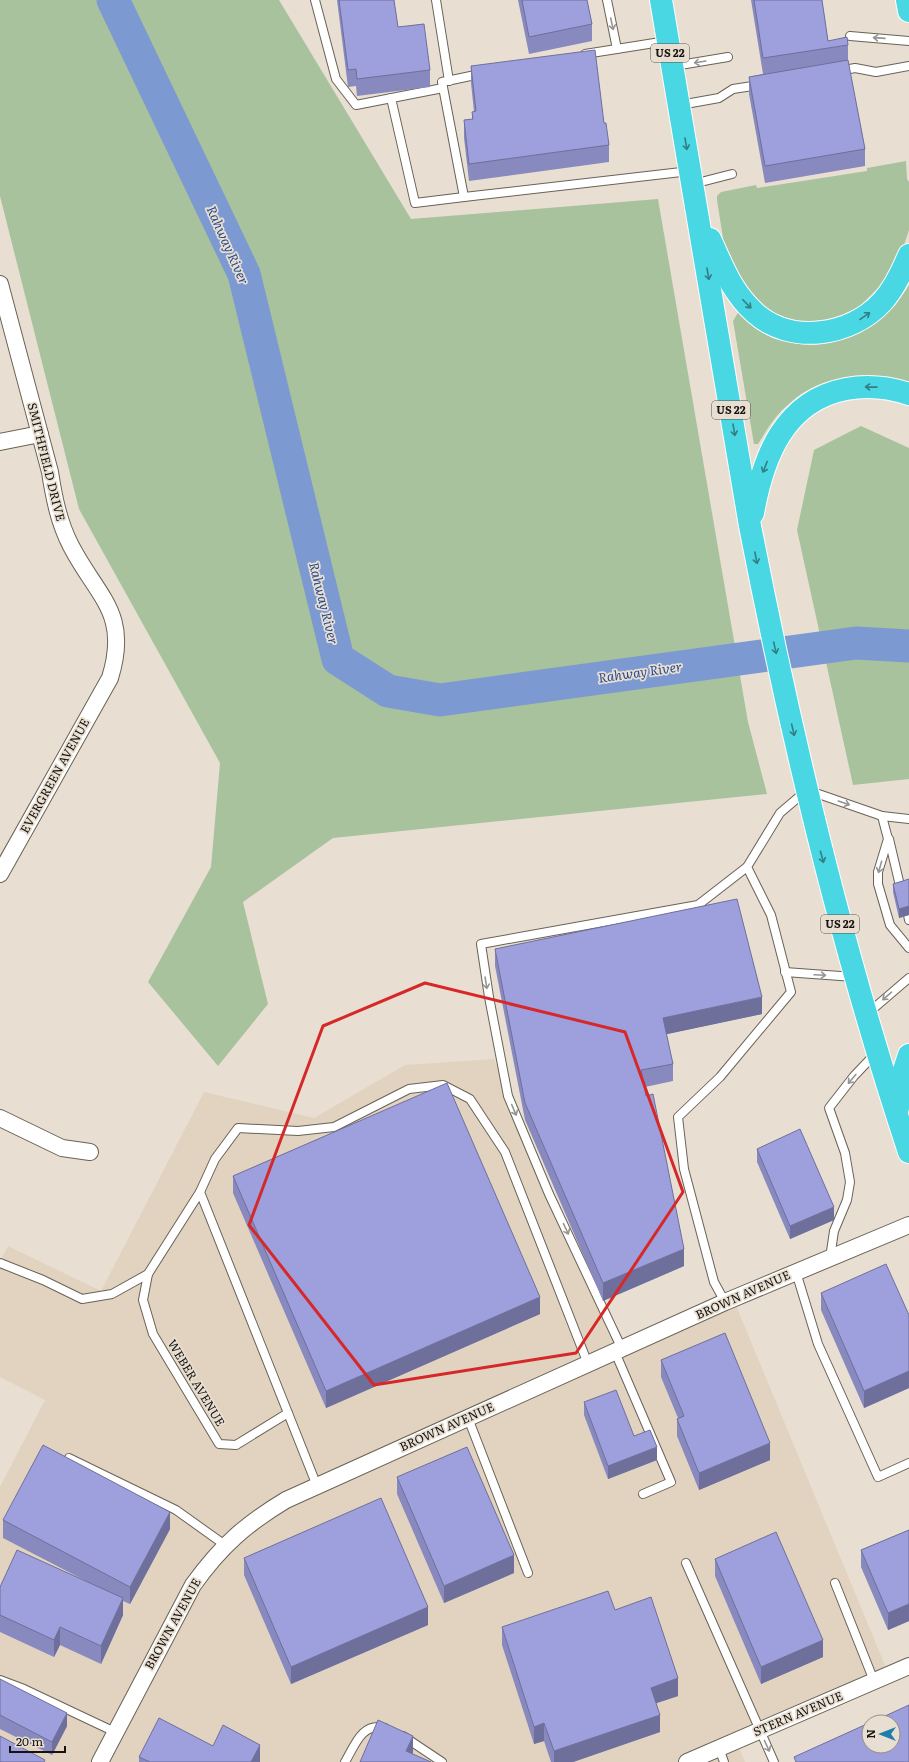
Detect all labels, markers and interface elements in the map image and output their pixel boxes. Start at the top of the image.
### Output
one-way arrow [609,18,617,31]
one-way arrow [873,35,886,42]
road number: US 22 [651,44,689,62]
one-way arrow [694,58,707,66]
one-way arrow [682,137,690,150]
water label: Rahway River [203,202,254,287]
one-way arrow [704,268,712,281]
one-way arrow [742,299,752,309]
one-way arrow [859,312,870,320]
one-way arrow [865,383,878,391]
street label: SMITHFIELD DRIVE [24,401,70,523]
road number: US 22 [712,401,750,419]
one-way arrow [730,423,738,436]
one-way arrow [760,460,768,472]
one-way arrow [753,551,761,564]
water label: Rahway River [305,560,344,646]
one-way arrow [772,642,779,655]
water label: Rahway River [597,656,683,687]
street label: EVERGREEN AVENUE [15,714,93,836]
one-way arrow [790,723,798,736]
one-way arrow [838,799,850,807]
one-way arrow [819,850,827,863]
one-way arrow [876,860,883,873]
road number: US 22 [821,915,859,933]
one-way arrow [813,971,826,978]
one-way arrow [483,976,491,989]
one-way arrow [882,992,893,1001]
one-way arrow [847,1073,856,1084]
one-way arrow [511,1103,518,1115]
one-way arrow [563,1223,570,1235]
street label: BROWN AVENUE [692,1265,793,1323]
street label: WEBER AVENUE [164,1336,230,1430]
street label: BROWN AVENUE [396,1397,497,1455]
street label: BROWN AVENUE [140,1574,205,1672]
street label: STERN AVENUE [750,1686,846,1740]
north arrow [861,1714,901,1754]
scale bar [10,1728,65,1754]
text: N [862,1729,878,1739]
text: 20 m [16,1732,43,1750]
one-way arrow [763,1740,771,1752]

